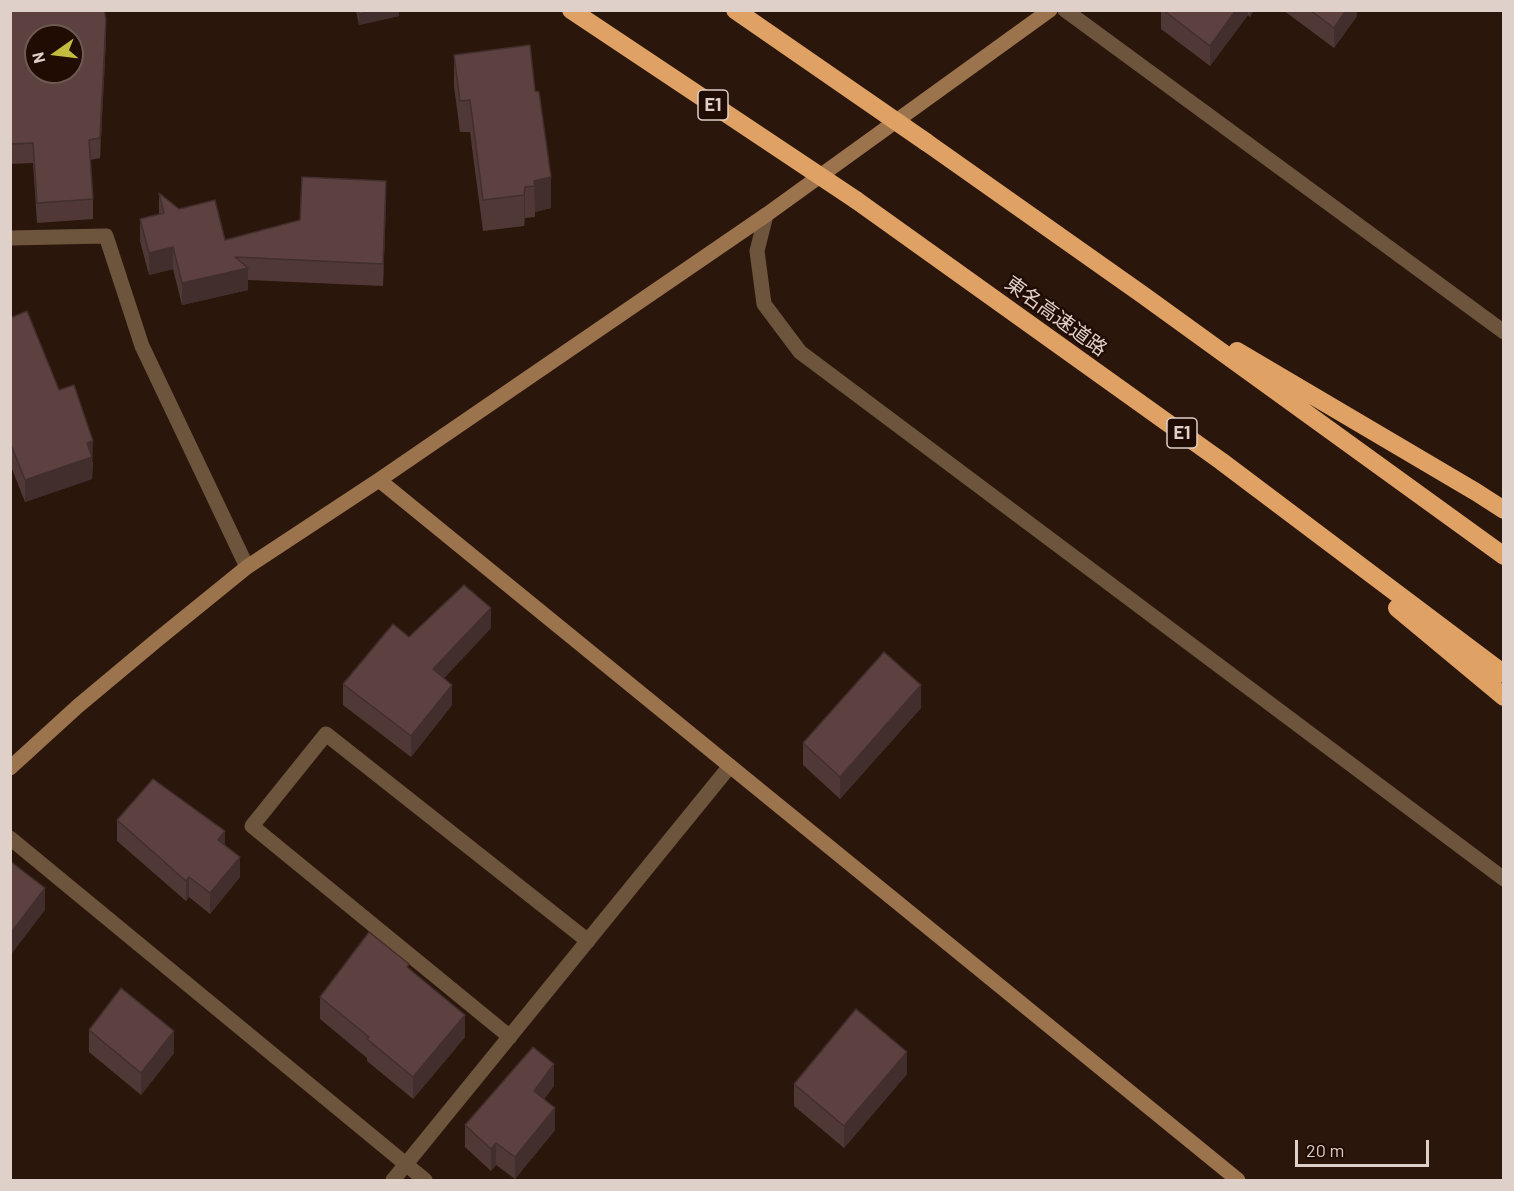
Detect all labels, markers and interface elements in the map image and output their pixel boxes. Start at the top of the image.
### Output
north arrow [24,24,84,84]
text: N [27,51,48,65]
road number: E1 [698,90,728,120]
street label: 東名高速道路 [1000,271,1112,361]
road number: E1 [1167,418,1197,448]
scale bar [1298,1128,1432,1166]
text: 20 m [1306,1139,1344,1161]

